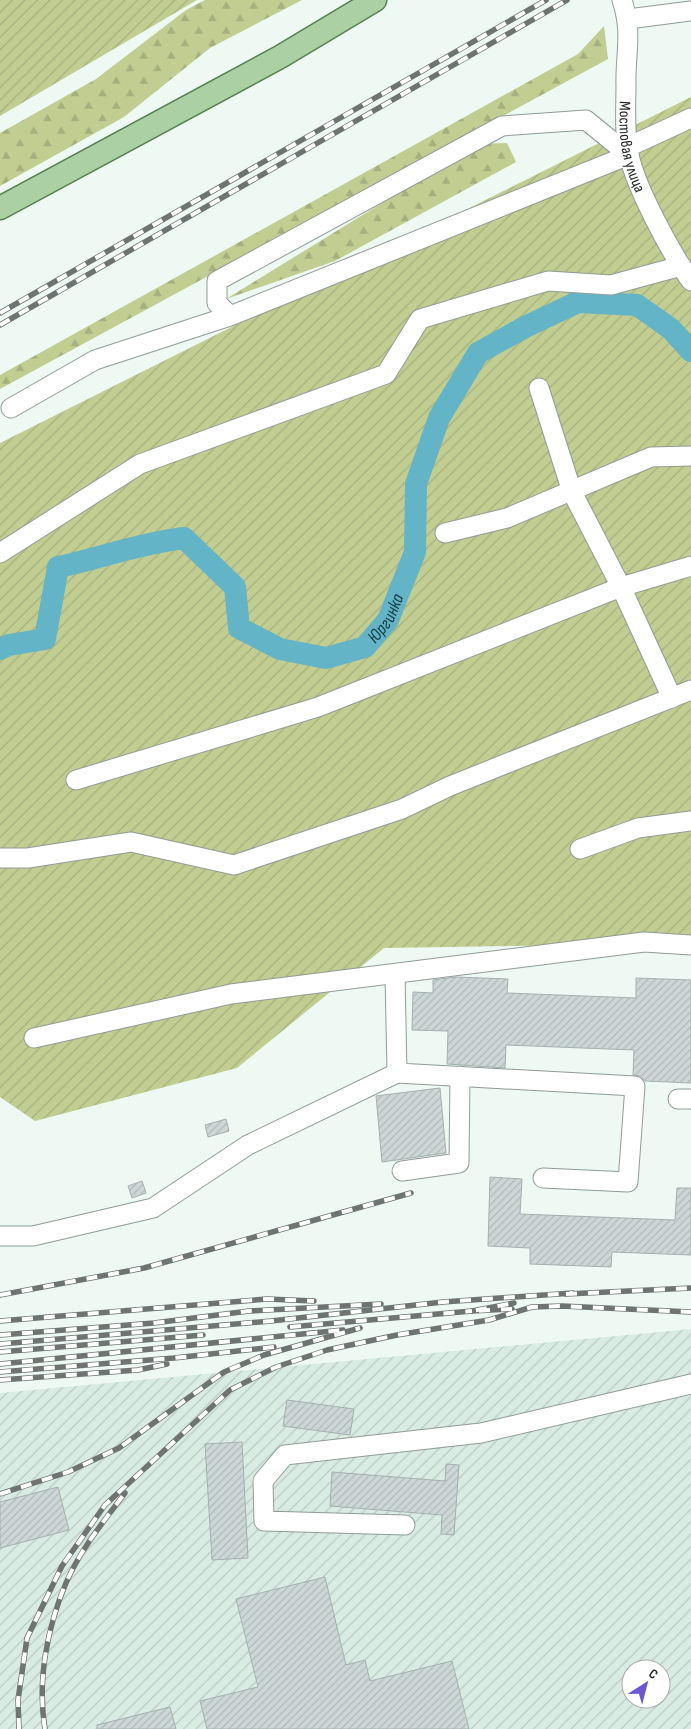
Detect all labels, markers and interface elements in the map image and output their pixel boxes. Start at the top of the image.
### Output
street label: Мостовая улица [615,101,649,195]
water label: Юргинка [363,590,409,648]
north arrow [621,1659,671,1709]
text: С [645,1665,661,1683]

